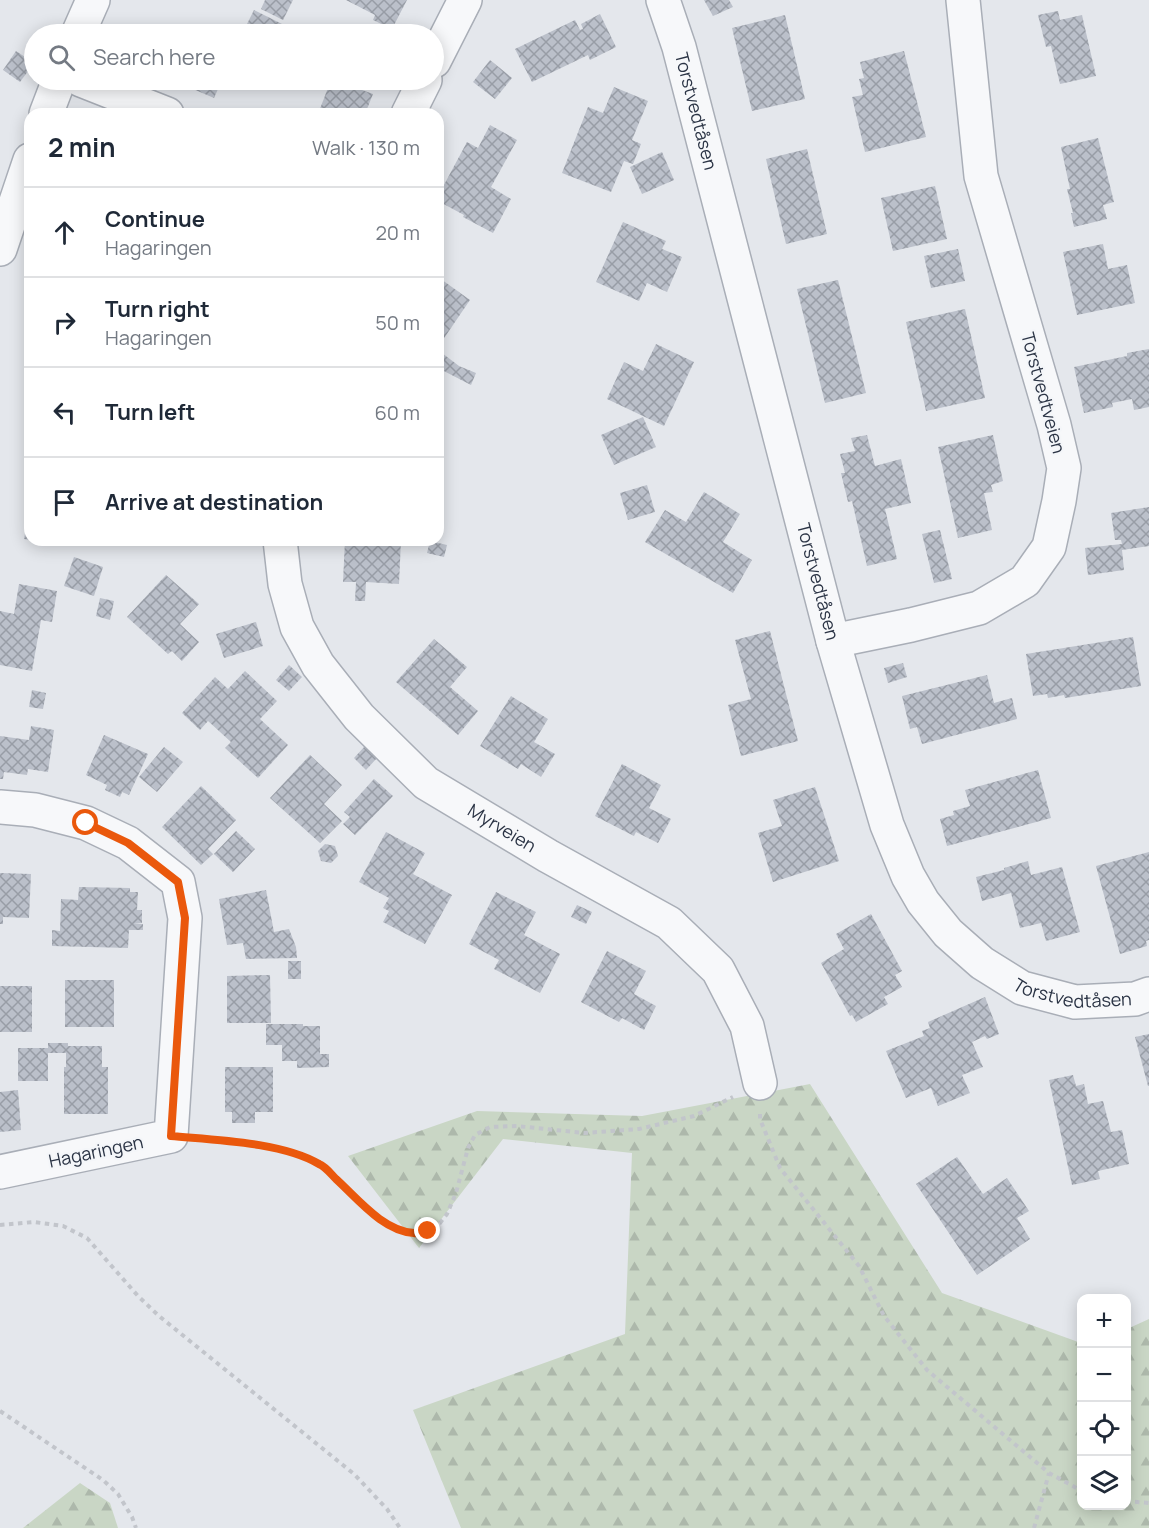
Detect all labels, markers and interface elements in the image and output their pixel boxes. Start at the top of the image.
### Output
search box [24,24,444,90]
icon: search [45,41,78,74]
text: Search here [93,42,215,72]
street label: Torstvedtåsen [670,50,723,172]
text: 2 min [48,129,116,165]
text: Walk · 130 m [312,134,420,161]
text: Continue [105,204,205,234]
icon: ahead [48,216,81,249]
text: 20 m [375,219,420,246]
text: Hagaringen [105,234,212,261]
text: Turn right [105,294,210,324]
icon: right [48,306,81,339]
text: 50 m [375,309,420,336]
text: Hagaringen [105,324,212,351]
street label: Torstvedtveien [1016,330,1072,456]
icon: left [48,396,81,429]
text: Turn left [105,397,195,427]
text: 60 m [374,399,420,426]
icon: arrive [48,486,81,519]
text: Arrive at destination [105,487,323,517]
street label: Torstvedtåsen [792,520,845,643]
street label: Myrveien [464,798,541,857]
route start [72,809,98,835]
street label: Torstvedtåsen [1009,972,1132,1013]
street label: Hagaringen [46,1129,145,1173]
route end [414,1217,440,1243]
map controls [1077,1294,1131,1510]
button: + [1077,1294,1131,1348]
button: − [1077,1348,1131,1402]
button: locate [1077,1402,1131,1456]
button: layers [1077,1456,1131,1510]

